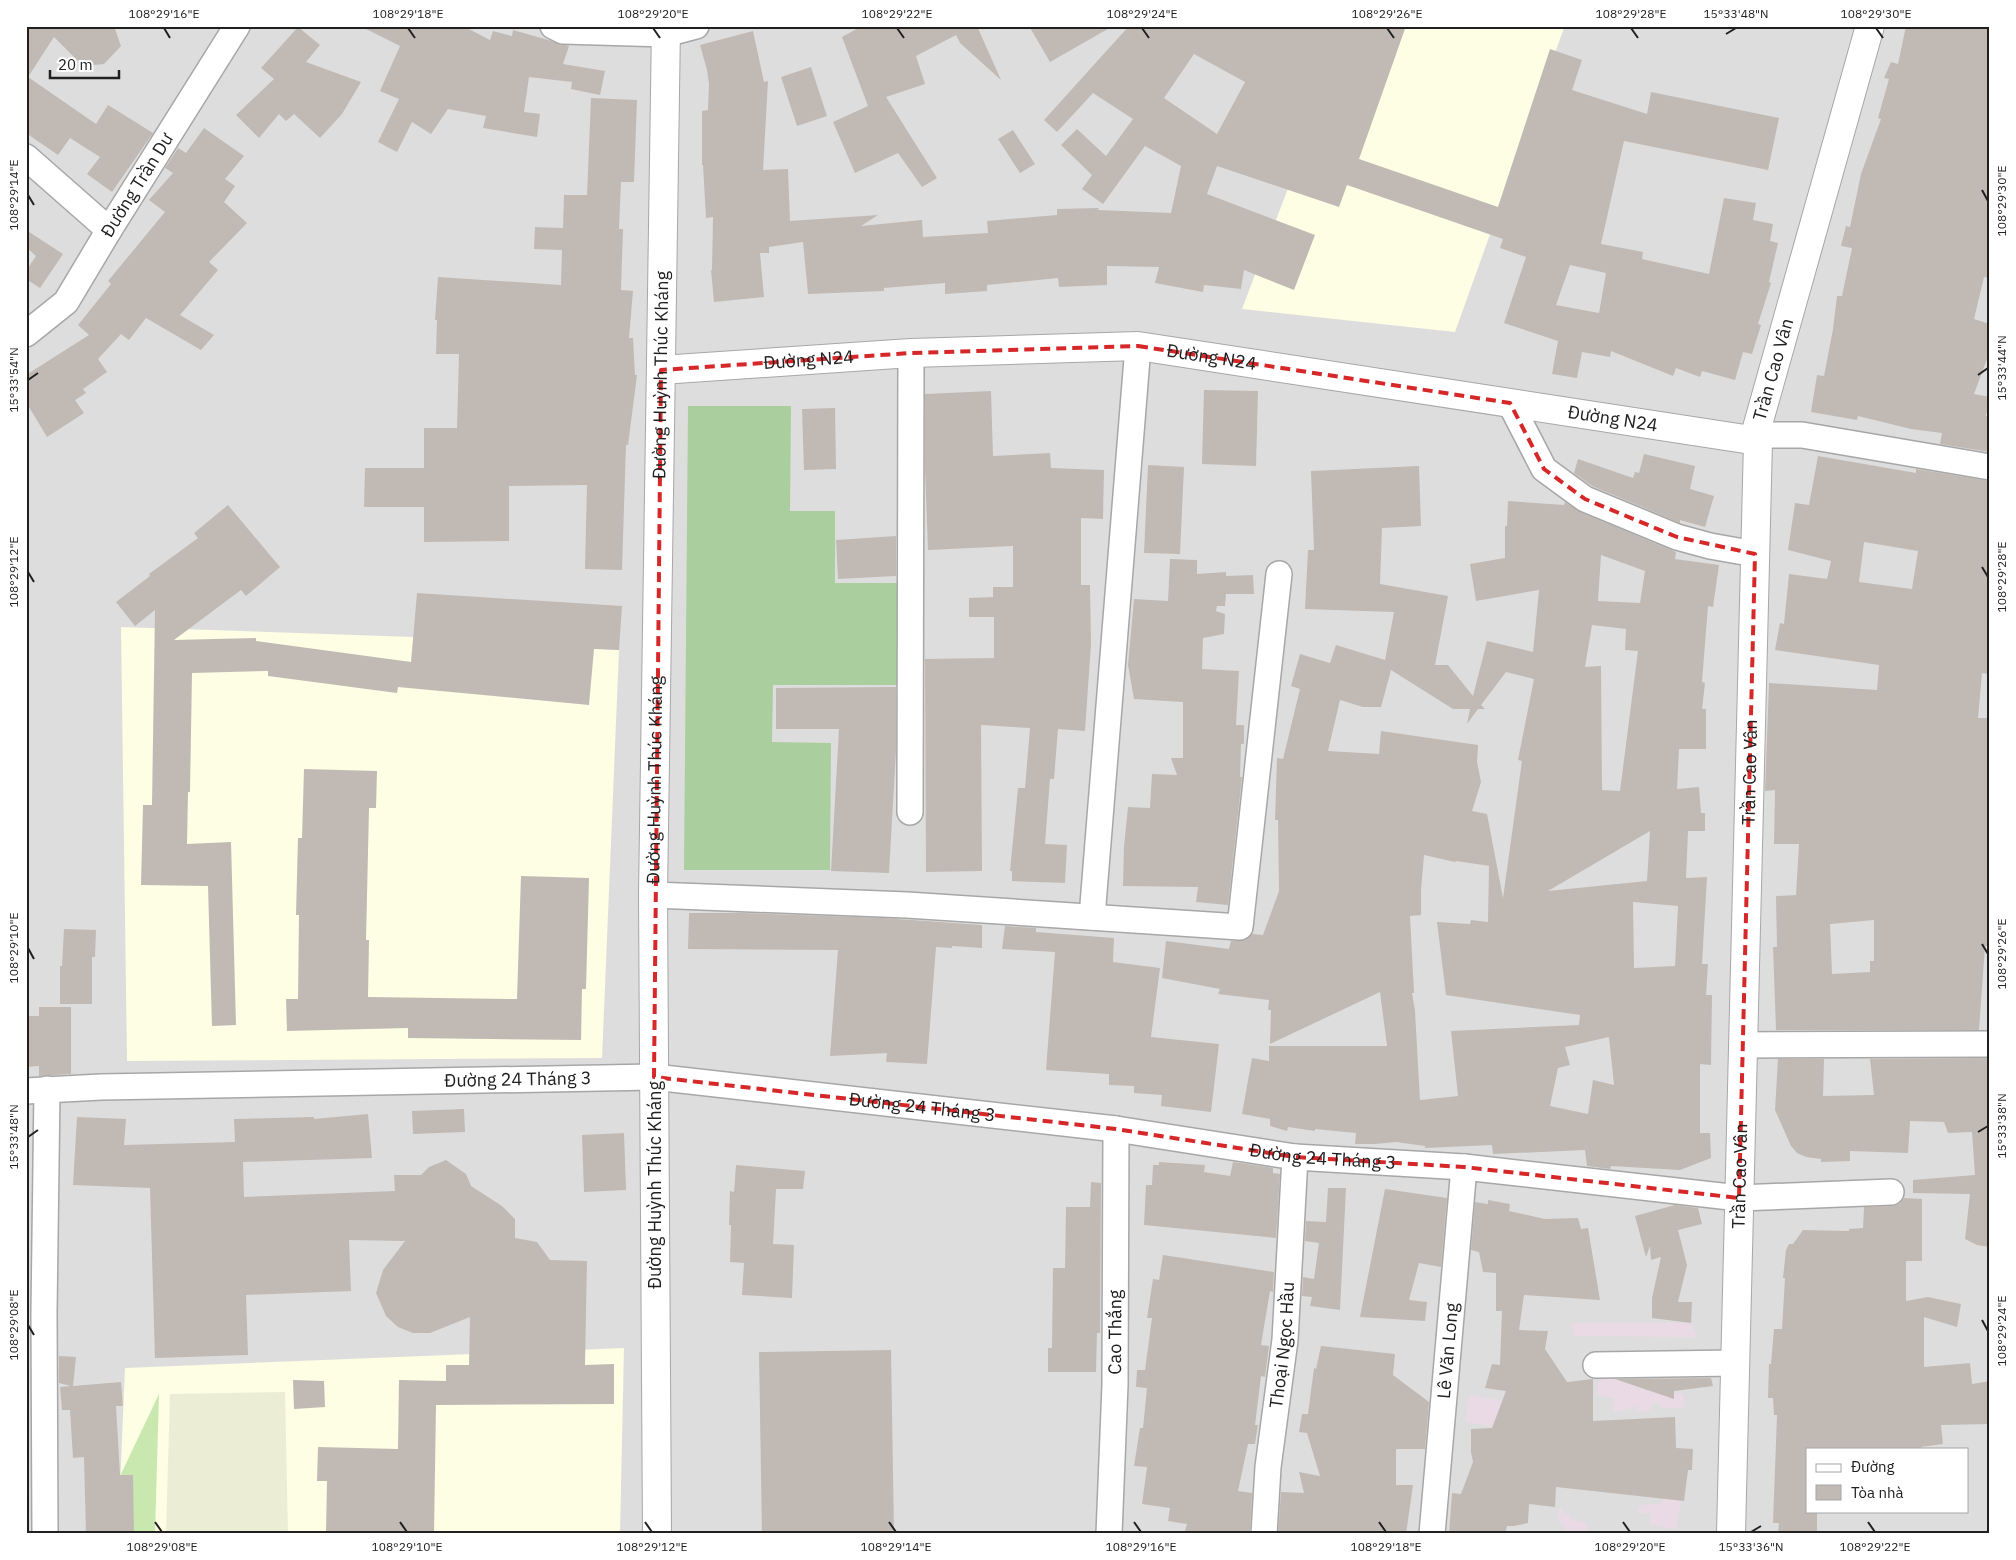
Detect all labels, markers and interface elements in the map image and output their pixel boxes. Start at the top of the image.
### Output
text: 108°29'16"E [129,6,199,21]
text: 108°29'18"E [373,6,443,21]
text: 108°29'20"E [618,6,688,21]
text: 108°29'22"E [862,6,932,21]
text: 108°29'24"E [1107,6,1177,21]
text: 108°29'26"E [1352,6,1422,21]
text: 108°29'28"E [1596,6,1666,21]
text: 15°33'48"N [1703,6,1769,21]
text: 108°29'30"E [1841,6,1911,21]
scale bar [50,48,119,80]
text: 20 m [58,55,93,74]
street label: Đường Trần Dư [95,128,178,241]
text: 108°29'14"E [6,160,21,230]
text: 108°29'30"E [1994,166,2009,236]
street label: Đường Huỳnh Thúc Kháng [647,270,673,479]
street label: Trần Cao Vân [1748,315,1798,423]
text: 15°33'44"N [1994,335,2009,401]
street label: Đường N24 [1165,339,1258,375]
street label: Đường N24 [763,345,855,374]
text: 15°33'54"N [6,347,21,413]
street label: Đường N24 [1566,400,1660,437]
text: 108°29'12"E [6,537,21,607]
text: 108°29'28"E [1994,542,2009,612]
street label: Đường Huỳnh Thúc Kháng [641,675,667,884]
street label: Trần Cao Vân [1737,719,1762,825]
text: 108°29'10"E [6,913,21,983]
text: 108°29'26"E [1994,919,2009,989]
street label: Đường 24 Tháng 3 [444,1066,592,1092]
street label: Đường Huỳnh Thúc Kháng [643,1080,666,1289]
street label: Đường 24 Tháng 3 [848,1087,997,1126]
text: 15°33'38"N [1994,1093,2009,1159]
text: 15°33'48"N [6,1104,21,1170]
street label: Trần Cao Vân [1727,1123,1752,1229]
street label: Đường 24 Tháng 3 [1248,1138,1397,1174]
street label: Thoại Ngọc Hầu [1264,1281,1299,1410]
street label: Cao Thắng [1103,1289,1126,1375]
text: 108°29'08"E [6,1290,21,1360]
text: 108°29'24"E [1994,1296,2009,1366]
street label: Lê Văn Long [1432,1301,1463,1400]
legend [1806,1448,1968,1512]
text: Đường [1851,1457,1895,1476]
text: Tòa nhà [1851,1483,1904,1502]
text: 108°29'08"E [127,1539,197,1554]
text: 108°29'10"E [372,1539,442,1554]
text: 108°29'12"E [617,1539,687,1554]
text: 108°29'14"E [861,1539,931,1554]
text: 108°29'16"E [1106,1539,1176,1554]
text: 108°29'18"E [1351,1539,1421,1554]
text: 108°29'20"E [1595,1539,1665,1554]
text: 15°33'36"N [1718,1539,1784,1554]
text: 108°29'22"E [1840,1539,1910,1554]

